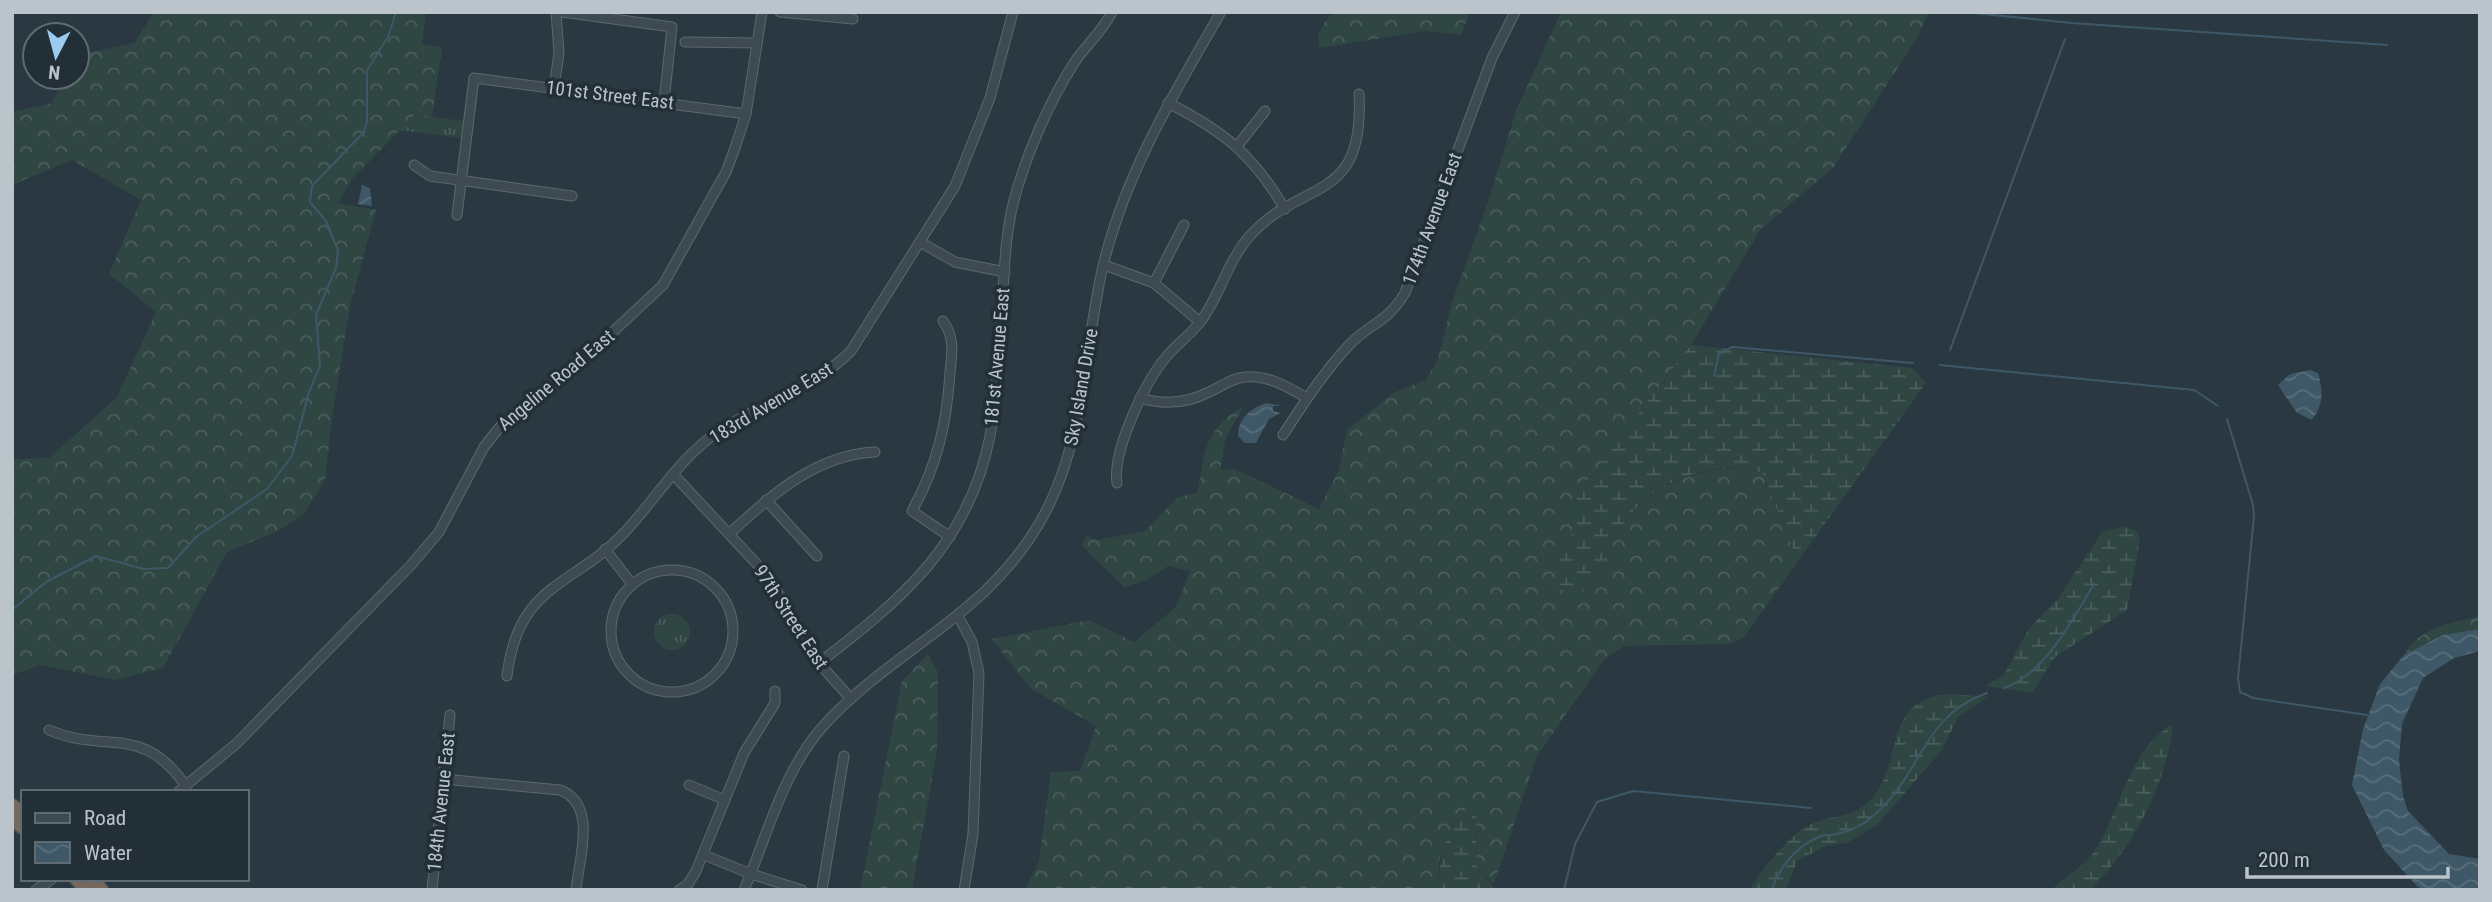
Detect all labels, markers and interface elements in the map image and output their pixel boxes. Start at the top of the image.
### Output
north arrow [21,21,91,91]
text: N [47,60,61,84]
street label: 101st Street East [545,76,675,114]
street label: 174th Avenue East [1397,150,1467,288]
street label: 181st Avenue East [980,287,1014,427]
street label: Angeline Road East [493,325,619,435]
street label: Sky Island Drive [1059,327,1103,447]
street label: 183rd Avenue East [705,357,837,449]
street label: 97th Street East [749,561,833,673]
street label: 184th Avenue East [422,732,460,872]
legend [21,790,248,881]
text: Road [84,806,126,830]
scale bar [2247,836,2448,880]
text: Water [84,841,132,865]
text: 200 m [2258,848,2310,872]

